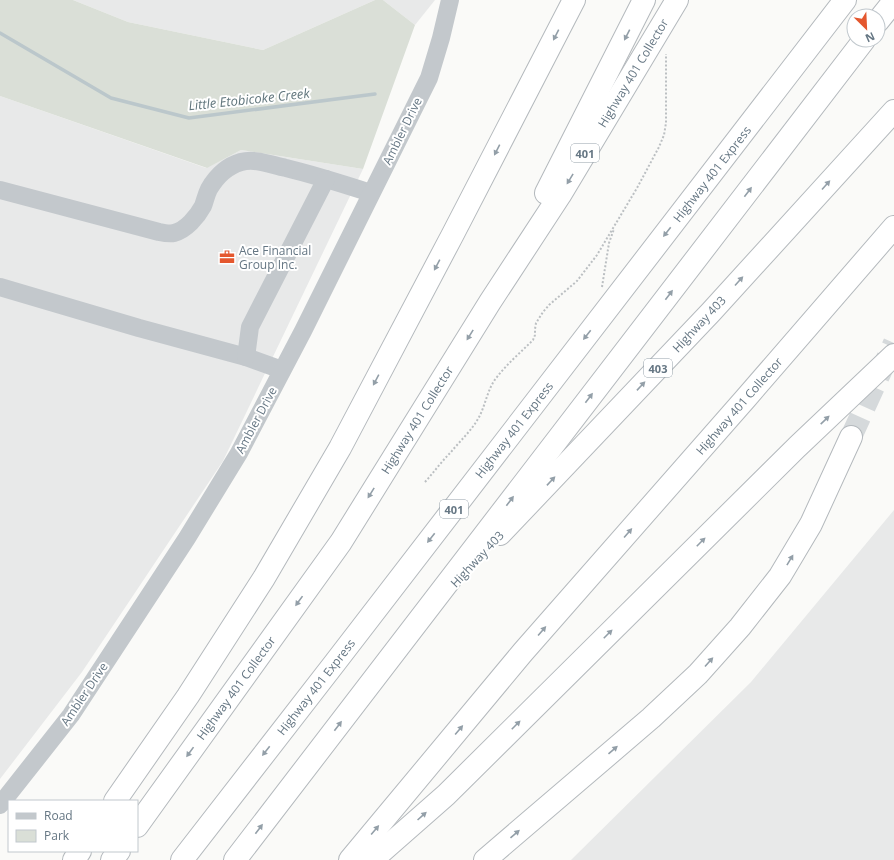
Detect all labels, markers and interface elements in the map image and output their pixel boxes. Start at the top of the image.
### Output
north arrow [846,8,886,48]
street label: Highway 401 Collector [594,15,672,131]
one-way arrow [553,29,560,40]
one-way arrow [623,29,630,41]
text: N [863,29,877,46]
water label: Little Etobicoke Creek [187,84,311,114]
street label: Ambler Drive [378,94,426,168]
street label: Highway 401 Express [669,122,755,226]
one-way arrow [493,144,500,156]
road number: 401 [571,144,599,162]
one-way arrow [566,174,574,184]
one-way arrow [822,180,831,190]
one-way arrow [743,186,752,197]
one-way arrow [663,227,671,237]
place label: Ace Financial Group Inc. [239,242,311,273]
office icon: Ace Financial Group Inc. [218,248,236,266]
one-way arrow [433,260,440,271]
one-way arrow [734,276,744,286]
one-way arrow [664,289,673,300]
street label: Highway 403 [668,292,730,356]
one-way arrow [466,329,473,341]
one-way arrow [583,329,592,340]
street label: Highway 401 Collector [692,353,786,458]
road number: 403 [644,359,672,377]
street label: Highway 401 Collector [377,363,457,477]
one-way arrow [372,374,379,386]
street label: Highway 401 Express [471,378,557,482]
one-way arrow [636,381,645,392]
street label: Ambler Drive [231,383,281,456]
one-way arrow [585,393,593,403]
one-way arrow [820,415,830,425]
one-way arrow [546,476,556,486]
one-way arrow [368,487,375,499]
one-way arrow [506,496,515,507]
road number: 401 [440,500,468,518]
street label: Highway 403 [446,527,508,591]
one-way arrow [623,528,632,538]
one-way arrow [427,532,435,543]
one-way arrow [696,538,706,547]
one-way arrow [786,554,793,566]
one-way arrow [295,596,303,606]
one-way arrow [538,626,547,636]
one-way arrow [603,629,613,639]
street label: Highway 401 Collector [193,633,279,743]
street label: Highway 401 Express [273,635,359,739]
one-way arrow [704,657,714,667]
street label: Ambler Drive [56,659,112,729]
one-way arrow [334,720,342,731]
one-way arrow [511,720,521,730]
one-way arrow [454,725,463,736]
one-way arrow [608,745,619,754]
one-way arrow [262,746,270,757]
one-way arrow [186,747,194,757]
legend [8,800,138,852]
text: Road [44,807,73,824]
one-way arrow [417,811,428,820]
one-way arrow [255,824,263,834]
one-way arrow [371,825,380,835]
text: Park [44,827,70,844]
one-way arrow [510,830,520,839]

